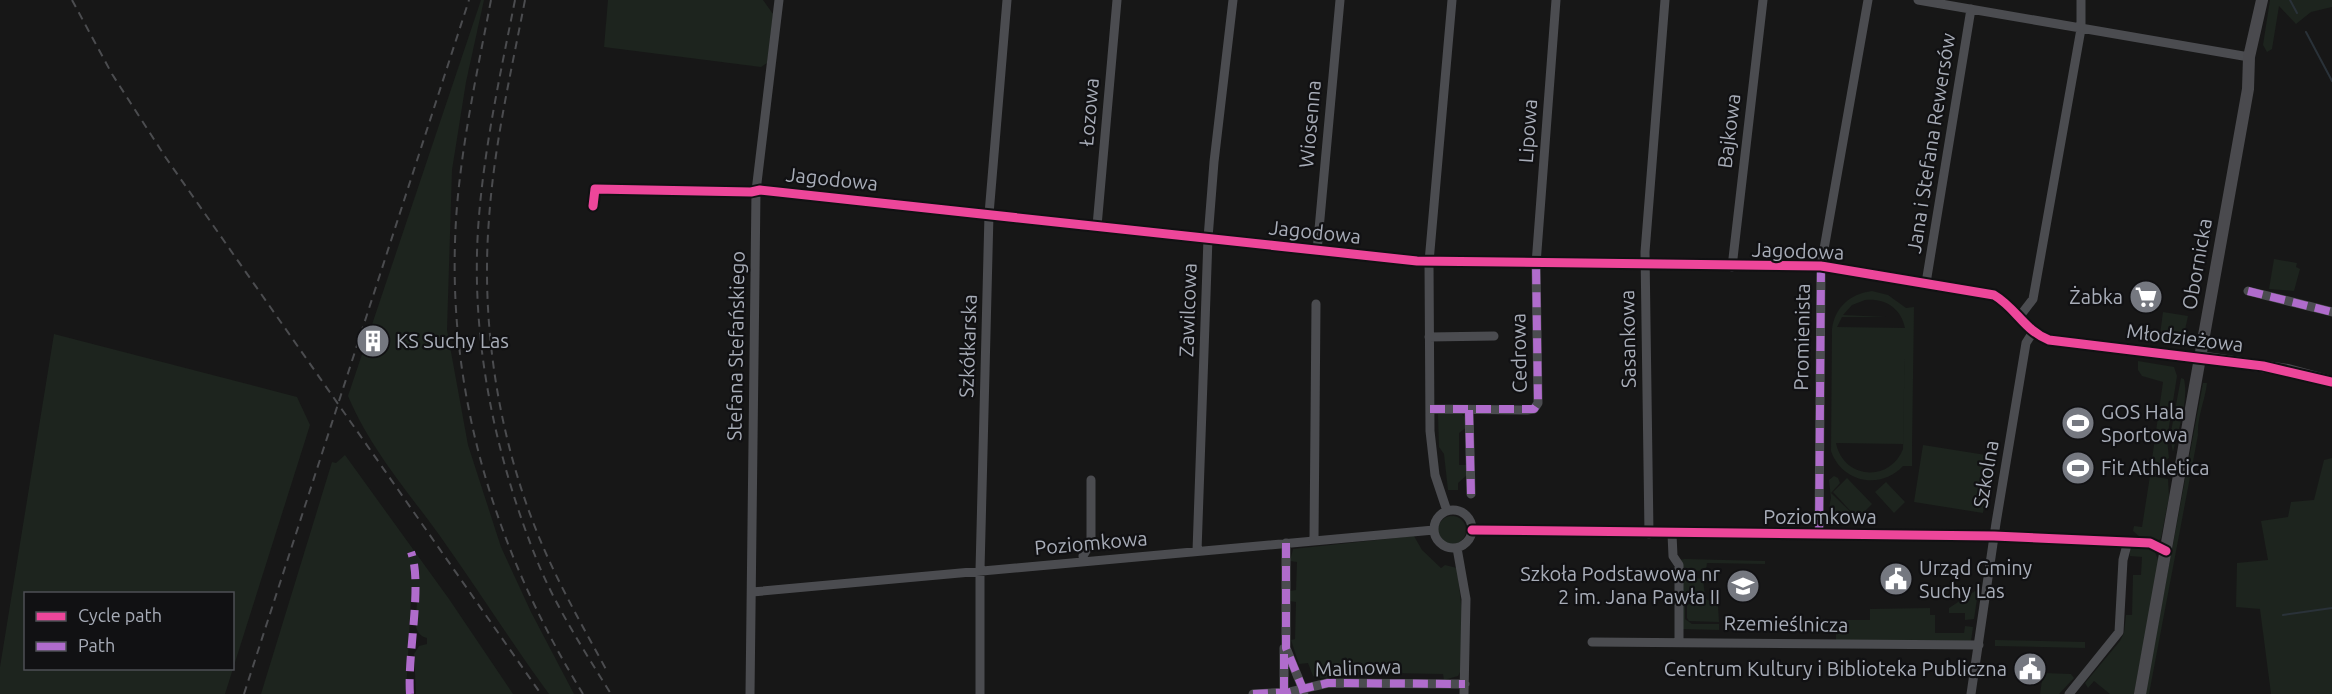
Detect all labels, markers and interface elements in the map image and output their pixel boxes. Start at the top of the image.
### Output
street label: Jana i Stefana Rewersów [1902,31,1959,255]
street label: Łozowa [1074,77,1103,147]
street label: Wiosenna [1294,79,1325,169]
street label: Bajkowa [1713,92,1744,170]
street label: Lipowa [1514,98,1541,164]
street label: Jagodowa [785,162,879,195]
street label: Jagodowa [1268,215,1362,248]
street label: Obornicka [2177,216,2216,311]
street label: Jagodowa [1751,237,1845,264]
street label: Stefana Stefańskiego [722,251,749,441]
street label: Zawilcowa [1174,263,1201,357]
supermarket icon: Żabka [2128,279,2164,315]
street label: Promienista [1789,283,1814,391]
place label: Żabka [2069,285,2123,308]
street label: Sasankowa [1615,290,1640,388]
street label: Szkółkarska [954,294,981,398]
street label: Cedrowa [1506,313,1531,393]
street label: Młodzieżowa [2125,319,2245,356]
building icon: KS Suchy Las [355,323,391,359]
place label: KS Suchy Las [396,329,509,352]
place label: GOS Hala Sportowa [2101,400,2188,446]
sports icon: GOS Hala Sportowa [2060,405,2096,441]
street label: Szkolna [1968,438,2003,509]
sports icon: Fit Athletica [2060,450,2096,486]
place label: Fit Athletica [2101,456,2210,479]
street label: Poziomkowa [1763,505,1877,528]
street label: Poziomkowa [1033,526,1148,559]
place label: Urząd Gminy Suchy Las [1919,556,2033,602]
public building icon: Urząd Gminy Suchy Las [1878,561,1914,597]
place label: Szkoła Podstawowa nr 2 im. Jana Pawła II [1520,562,1720,608]
school or university icon: Szkoła Podstawowa nr 2 im. Jana Pawła II [1725,568,1761,604]
legend [24,592,234,670]
text: Cycle path [78,605,162,625]
street label: Rzemieślnicza [1723,611,1849,636]
text: Path [78,635,115,655]
public building icon: Centrum Kultury i Biblioteka Publiczna [2012,651,2048,687]
street label: Malinowa [1314,654,1402,681]
place label: Centrum Kultury i Biblioteka Publiczna [1664,657,2007,680]

